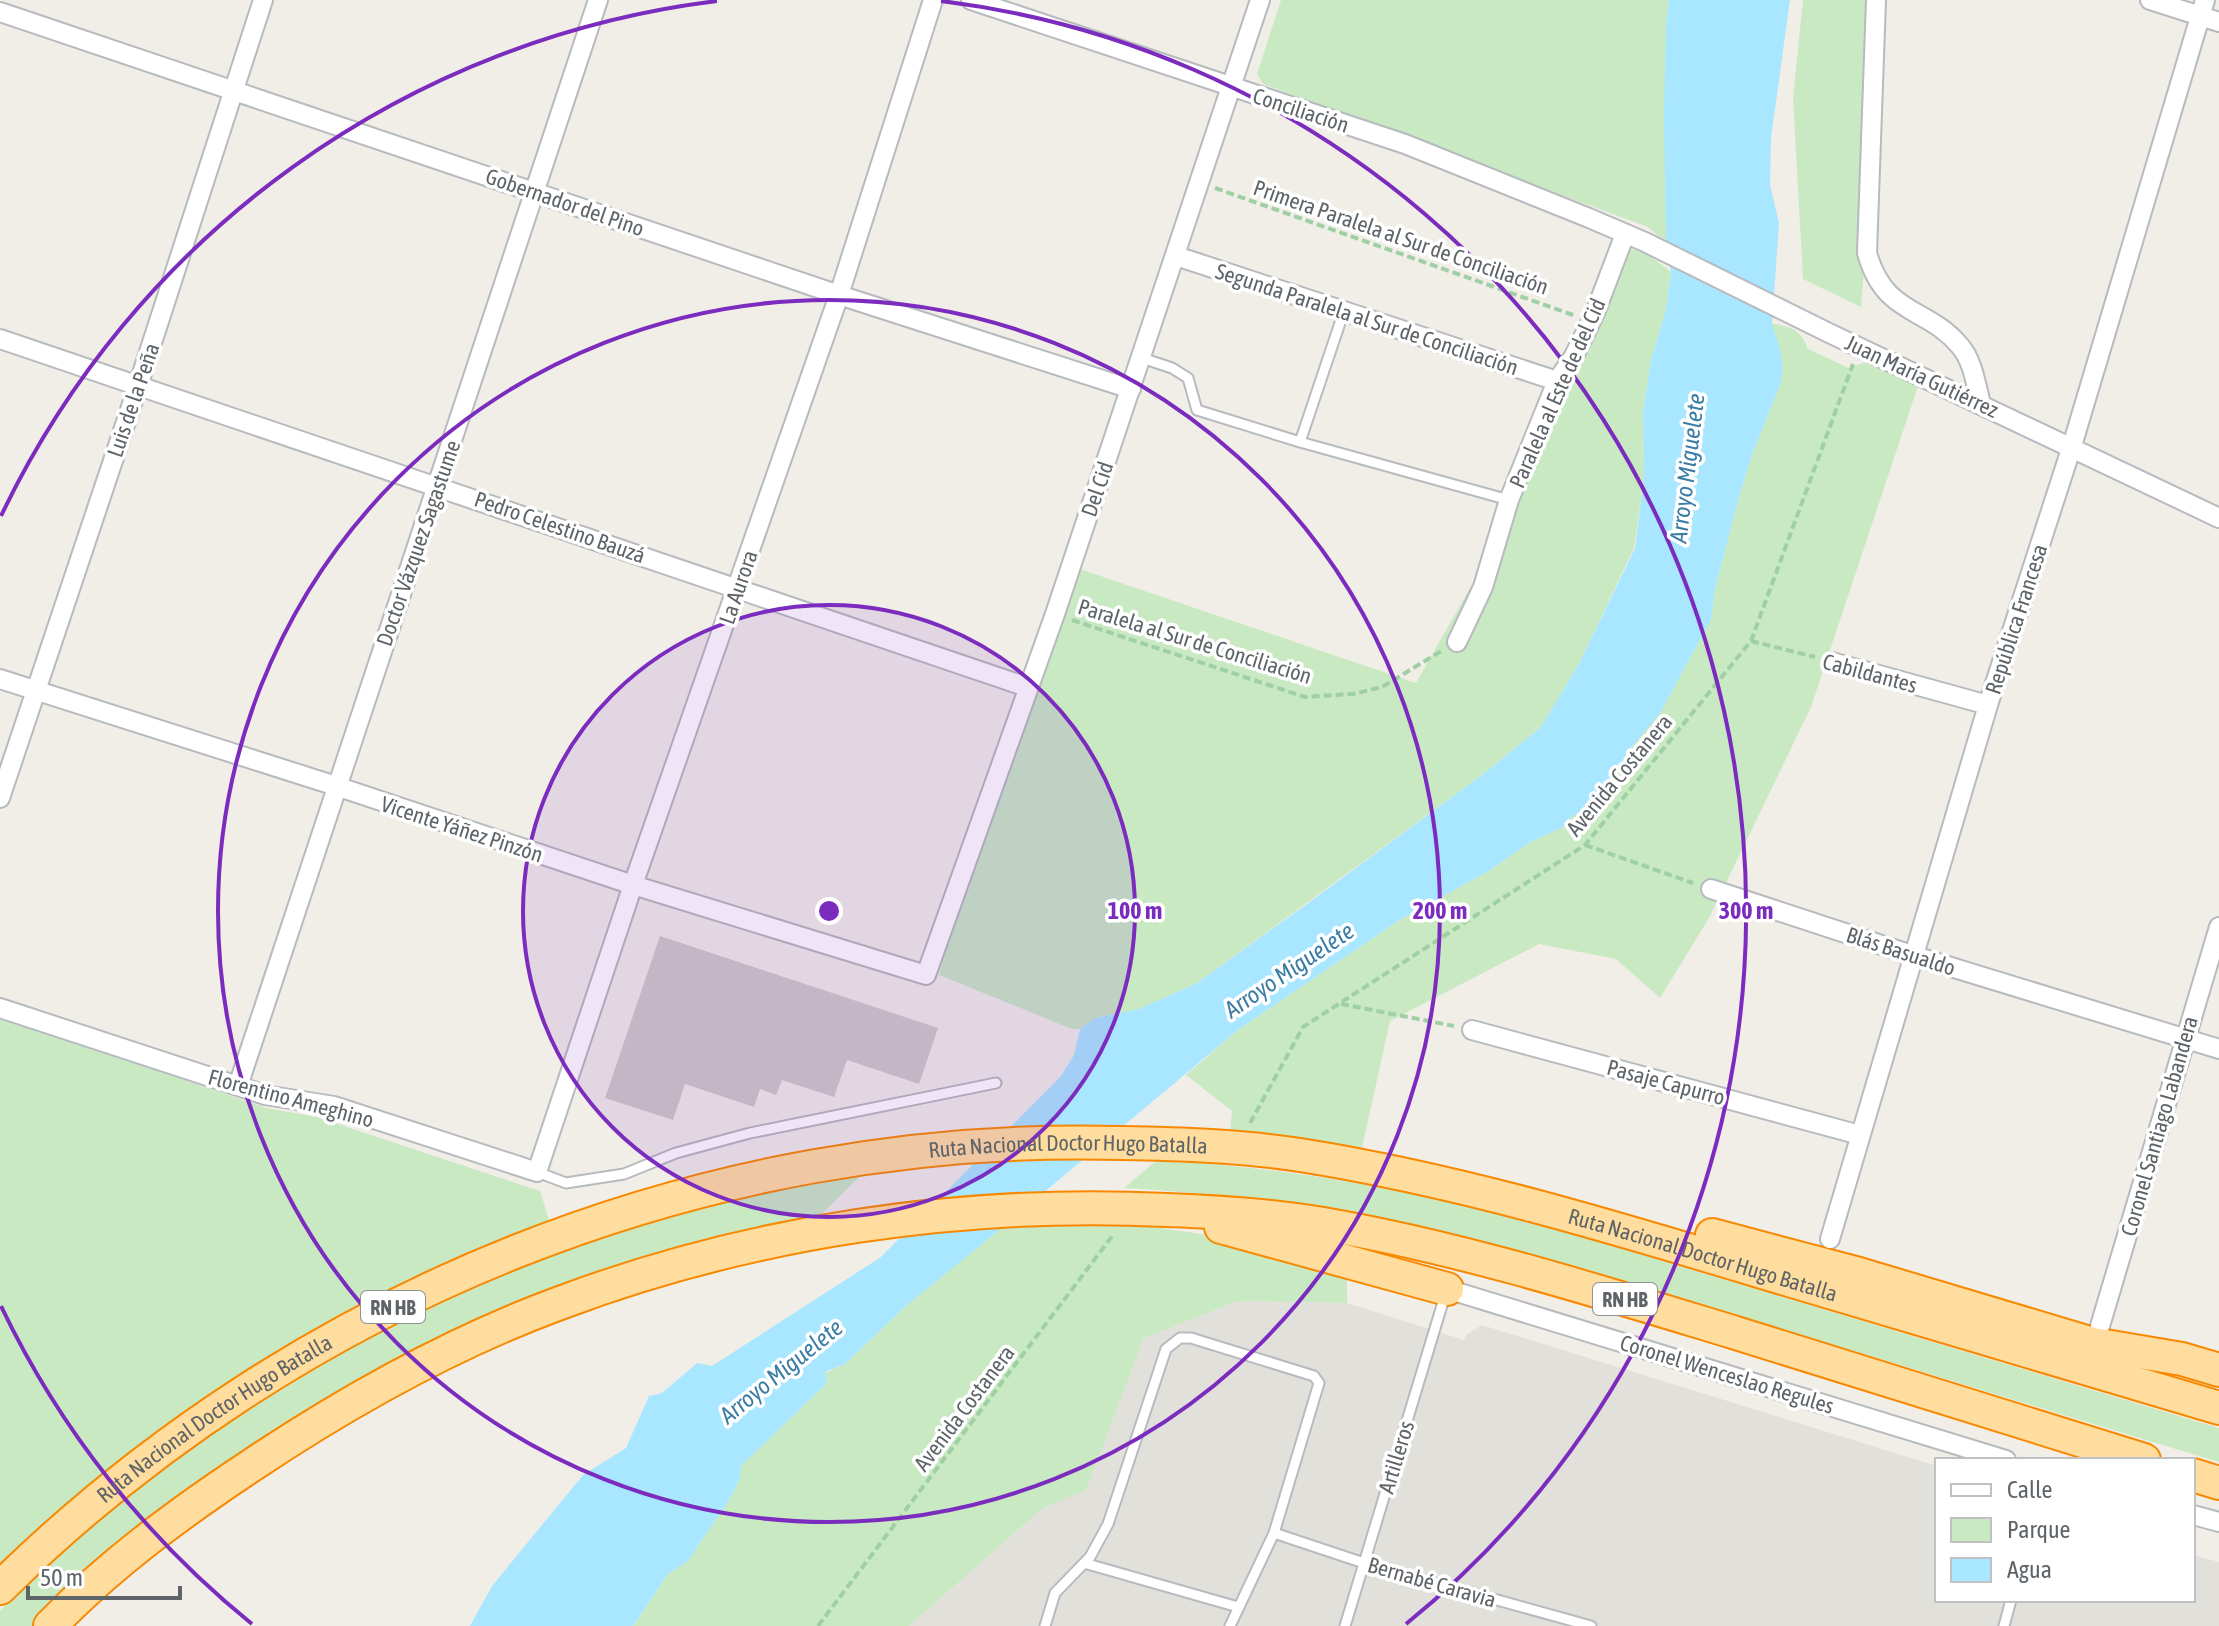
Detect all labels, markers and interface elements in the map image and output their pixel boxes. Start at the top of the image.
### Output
street label: Conciliación [1250,82,1352,138]
street label: Gobernador del Pino [482,163,648,241]
street label: Primera Paralela al Sur de Conciliación [1250,174,1552,300]
street label: Segunda Paralela al Sur de Conciliación [1212,258,1522,380]
street label: Paralela al Este de del Cid [1503,294,1611,492]
street label: Juan María Gutiérrez [1841,329,2003,423]
street label: Luis de la Peña [101,340,165,460]
water label: Arroyo Miguelete [1664,392,1710,545]
street label: Doctor Vázquez Sagastume [371,437,465,649]
street label: Del Cid [1076,458,1118,520]
street label: Pedro Celestino Bauzá [471,486,649,568]
street label: República Francesa [1979,541,2053,697]
street label: La Aurora [713,547,763,627]
street label: Paralela al Sur de Conciliación [1075,593,1315,689]
street label: Cabildantes [1820,648,1920,698]
street label: Avenida Costanera [1561,709,1677,841]
street label: Vicente Yáñez Pinzón [378,791,546,867]
centre of rings [815,897,843,925]
text: 100 m [1108,897,1162,924]
text: 200 m [1413,897,1467,924]
text: 300 m [1719,897,1773,924]
water label: Arroyo Miguelete [1218,917,1359,1024]
street label: Blás Basualdo [1843,921,1959,981]
street label: Coronel Santiago Labandera [2115,1013,2203,1239]
street label: Pasaje Capurro [1604,1054,1728,1110]
street label: Florentino Ameghino [205,1063,377,1133]
street label: Ruta Nacional Doctor Hugo Batalla [927,1129,1208,1163]
street label: Ruta Nacional Doctor Hugo Batalla [1565,1203,1841,1307]
road number: RN HB [1593,1283,1657,1315]
road number: RN HB [361,1291,425,1323]
water label: Arroyo Miguelete [713,1313,848,1429]
street label: Ruta Nacional Doctor Hugo Batalla [91,1329,336,1508]
street label: Coronel Wenceslao Regules [1617,1329,1837,1419]
street label: Avenida Costanera [908,1340,1020,1476]
street label: Artilleros [1373,1417,1419,1496]
legend [1935,1458,2195,1602]
text: Calle [2007,1476,2052,1503]
text: Parque [2007,1516,2070,1543]
scale bar [28,1550,180,1600]
street label: Bernabé Caravia [1365,1551,1499,1613]
text: Agua [2007,1556,2052,1583]
text: 50 m [40,1564,83,1591]

